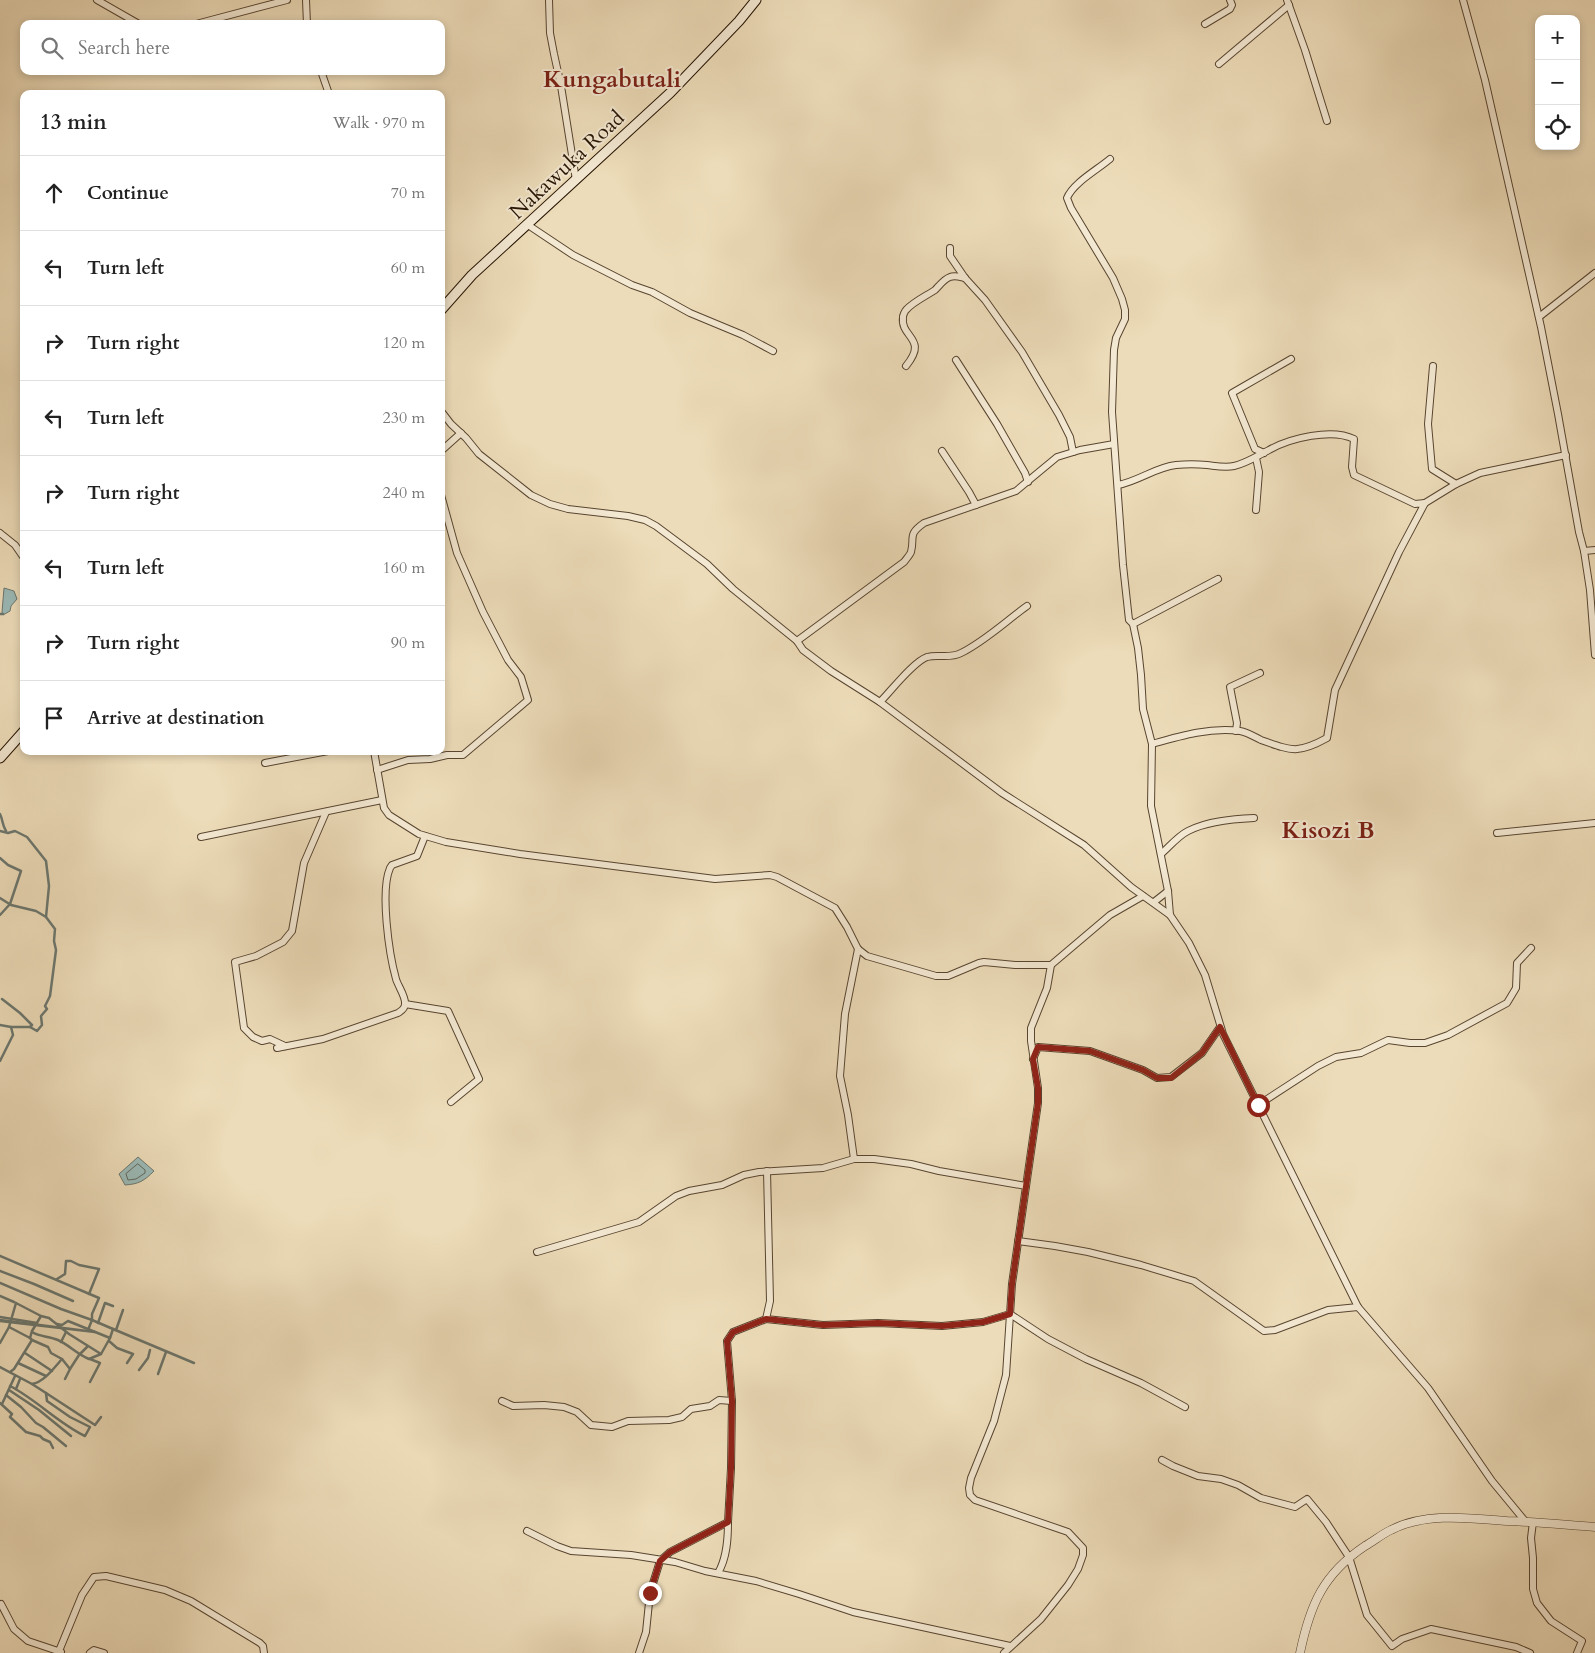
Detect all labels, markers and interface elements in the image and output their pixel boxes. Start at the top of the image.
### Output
map controls [1535,15,1580,150]
button: + [1535,15,1580,60]
search box [20,20,445,75]
icon: search [38,34,66,62]
text: Search here [78,35,170,61]
button: − [1535,60,1580,105]
district label: Kungabutali [543,63,681,96]
street label: Nakawuka Road [503,104,631,226]
button: locate [1535,105,1580,150]
text: 13 min [40,108,107,137]
text: Walk · 970 m [333,112,425,134]
icon: ahead [40,179,68,207]
text: Continue [87,180,169,206]
text: 70 m [391,182,425,204]
icon: left [40,254,68,282]
text: Turn left [87,255,164,281]
text: 60 m [391,257,425,279]
icon: right [40,329,68,357]
text: Turn right [87,330,179,356]
text: 120 m [383,332,425,354]
icon: left [40,404,68,432]
text: Turn left [87,405,164,431]
text: 230 m [383,407,425,429]
icon: right [40,479,68,507]
text: Turn right [87,480,179,506]
text: 240 m [383,482,425,504]
icon: left [40,554,68,582]
text: Turn left [87,555,164,581]
text: 160 m [383,557,425,579]
icon: right [40,629,68,657]
text: Turn right [87,630,179,656]
text: 90 m [391,632,425,654]
icon: arrive [40,704,68,732]
text: Arrive at destination [87,705,264,731]
district label: Kisozi B [1281,814,1375,847]
route start [1247,1094,1270,1117]
route end [639,1582,662,1605]

